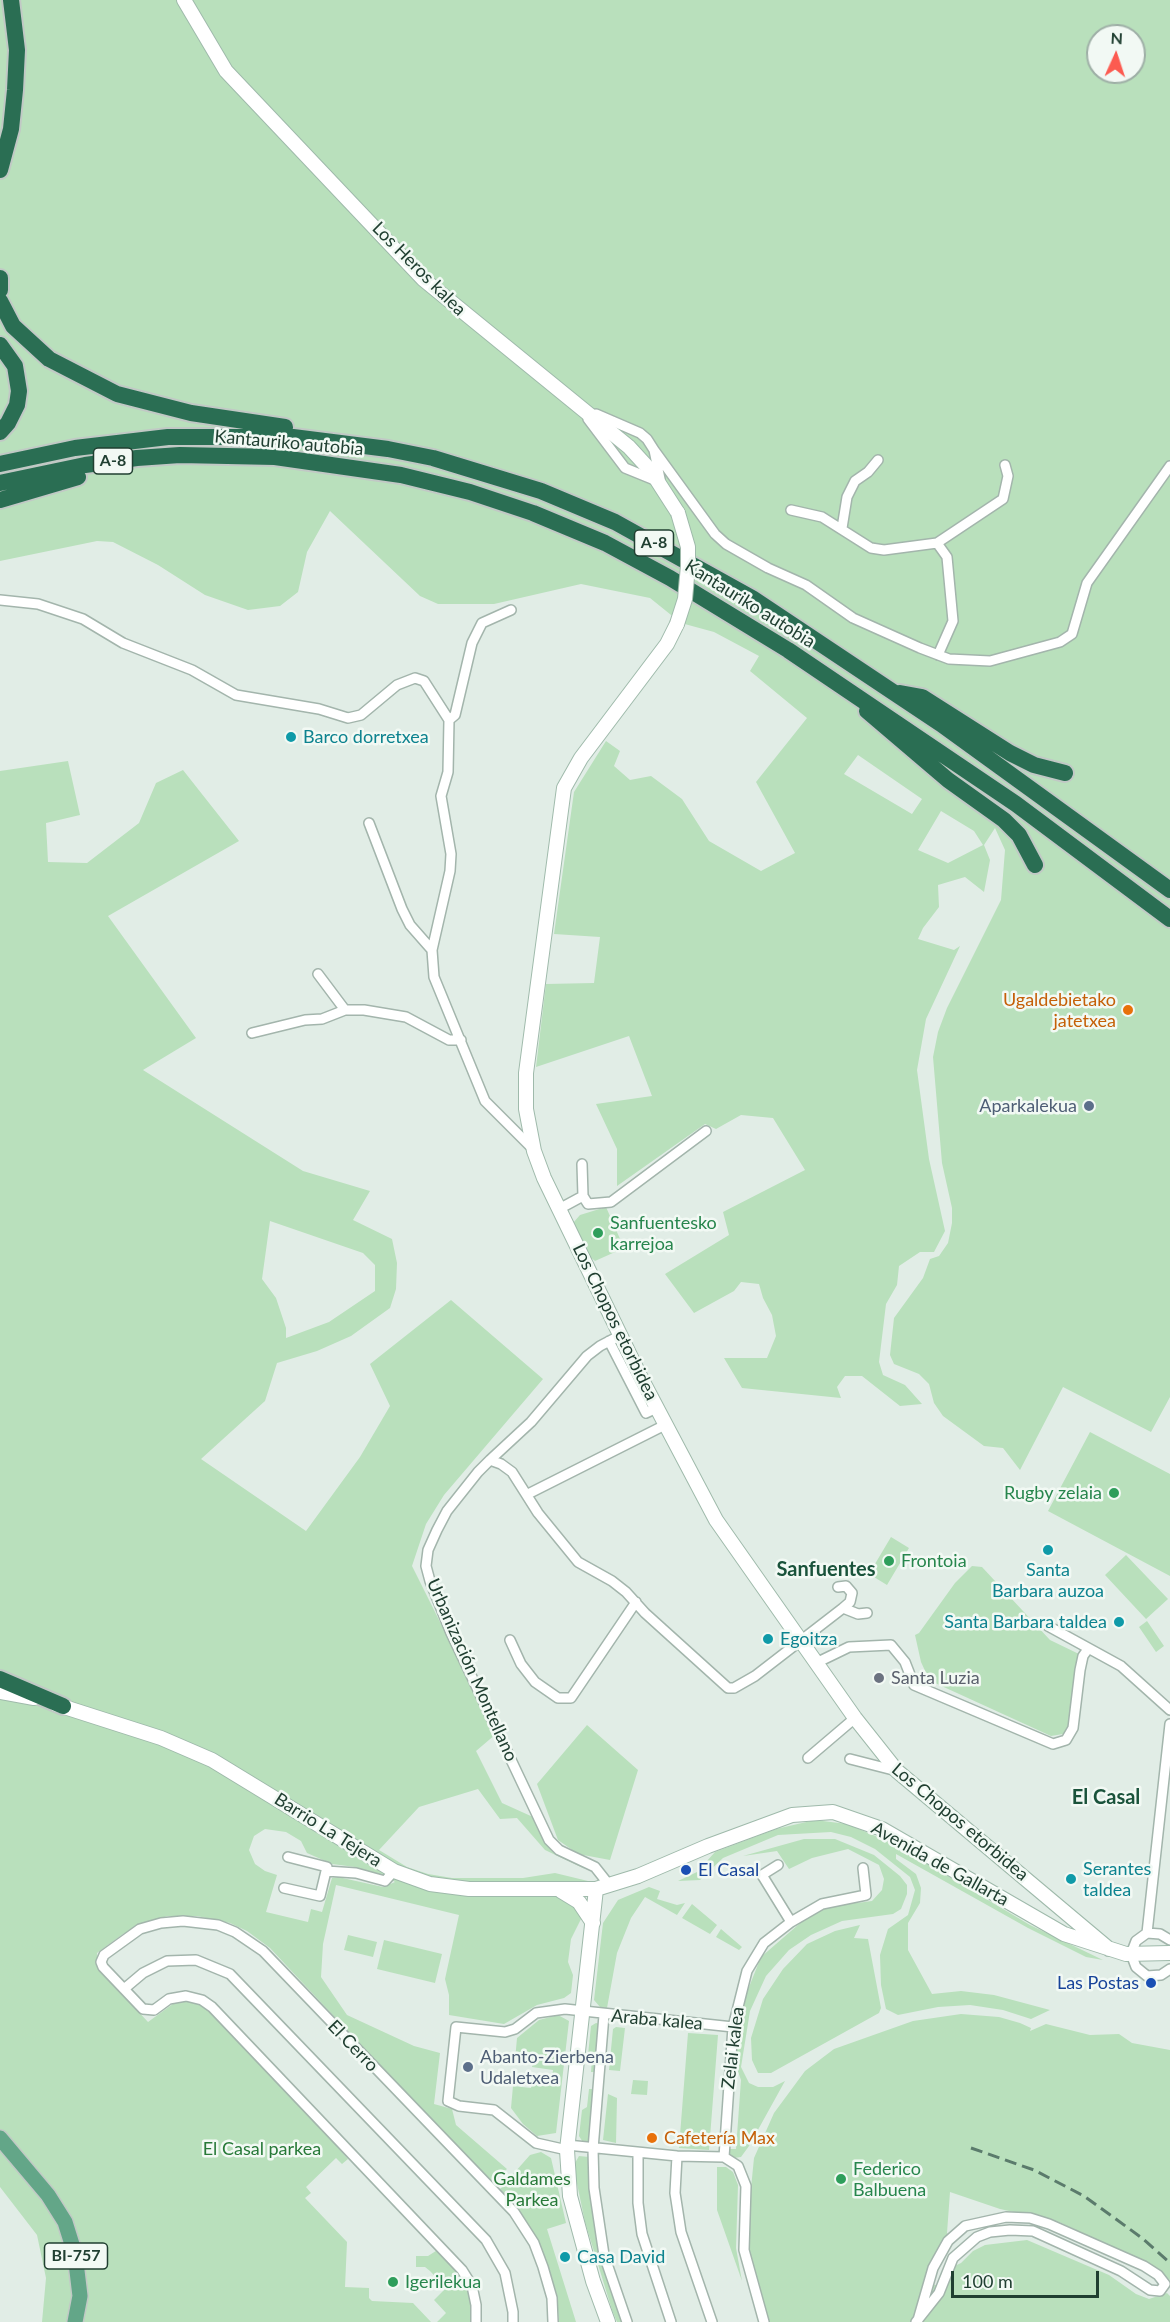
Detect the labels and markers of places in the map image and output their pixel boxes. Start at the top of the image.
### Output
place label: Barco dorretxea [303,726,429,748]
marker: Barco dorretxea [284,730,298,744]
place label: Ugaldebietako jatetxea [1003,989,1116,1032]
marker: Ugaldebietako jatetxea [1121,1003,1135,1017]
place label: Aparkalekua [979,1095,1077,1117]
marker: Aparkalekua [1082,1099,1096,1113]
place label: Sanfuentesko karrejoa [610,1212,717,1254]
marker: Sanfuentesko karrejoa [591,1226,605,1240]
place label: Rugby zelaia [1004,1482,1102,1504]
marker: Rugby zelaia [1107,1486,1121,1500]
marker: Santa Barbara auzoa [1041,1543,1055,1557]
place label: Frontoia [901,1550,967,1572]
marker: Frontoia [882,1554,896,1568]
place label: Santa Barbara auzoa [992,1559,1104,1602]
place label: Santa Barbara taldea [944,1611,1107,1633]
marker: Santa Barbara taldea [1112,1615,1126,1629]
place label: Egoitza [780,1628,837,1650]
marker: Egoitza [761,1632,775,1646]
place label: Santa Luzia [891,1667,980,1689]
marker: Santa Luzia [872,1671,886,1685]
place label: Serantes taldea [1083,1858,1151,1900]
place label: El Casal [698,1859,759,1881]
marker: El Casal [679,1863,693,1877]
marker: Serantes taldea [1064,1872,1078,1886]
place label: Las Postas [1057,1972,1139,1994]
marker: Las Postas [1144,1976,1158,1990]
place label: Abanto-Zierbena Udaletxea [480,2046,614,2088]
marker: Abanto-Zierbena Udaletxea [461,2060,475,2074]
place label: Cafetería Max [664,2127,775,2149]
marker: Cafetería Max [645,2131,659,2145]
place label: Federico Balbuena [853,2158,926,2200]
marker: Federico Balbuena [834,2172,848,2186]
place label: Casa David [577,2246,665,2268]
marker: Casa David [558,2250,572,2264]
place label: Igerilekua [405,2271,481,2293]
marker: Igerilekua [386,2275,400,2289]

